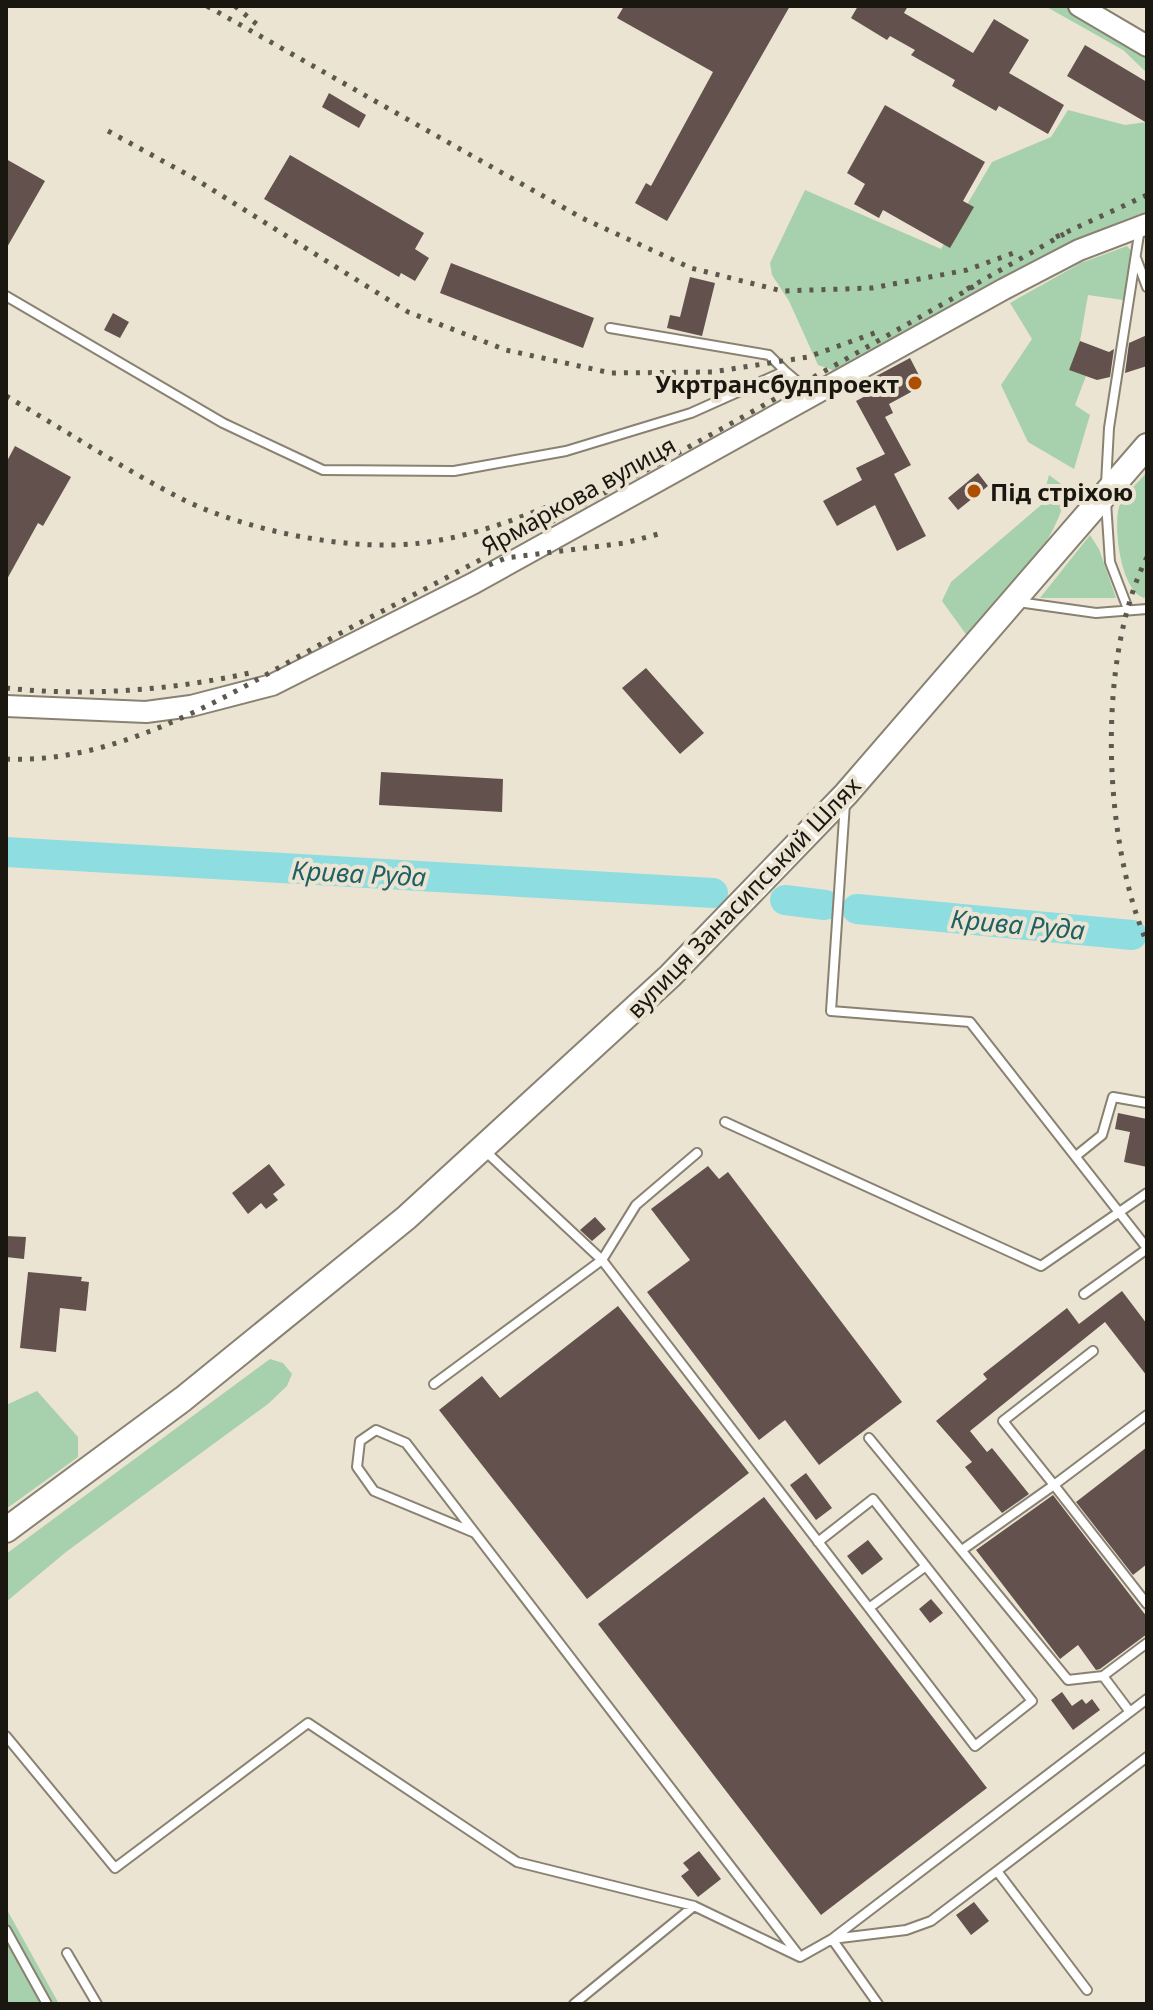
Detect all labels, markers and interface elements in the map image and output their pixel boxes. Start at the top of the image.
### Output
place label: Укртрансбудпроект [655,367,899,400]
marker: Укртрансбудпроект [906,374,924,392]
street label: Ярмаркова вулиця [475,428,681,562]
place label: Під стріхою [990,475,1133,508]
marker: Під стріхою [965,482,983,500]
street label: вулиця Занасипський Шлях [619,769,868,1025]
water label: Крива Руда [291,852,427,895]
water label: Крива Руда [949,900,1087,948]

